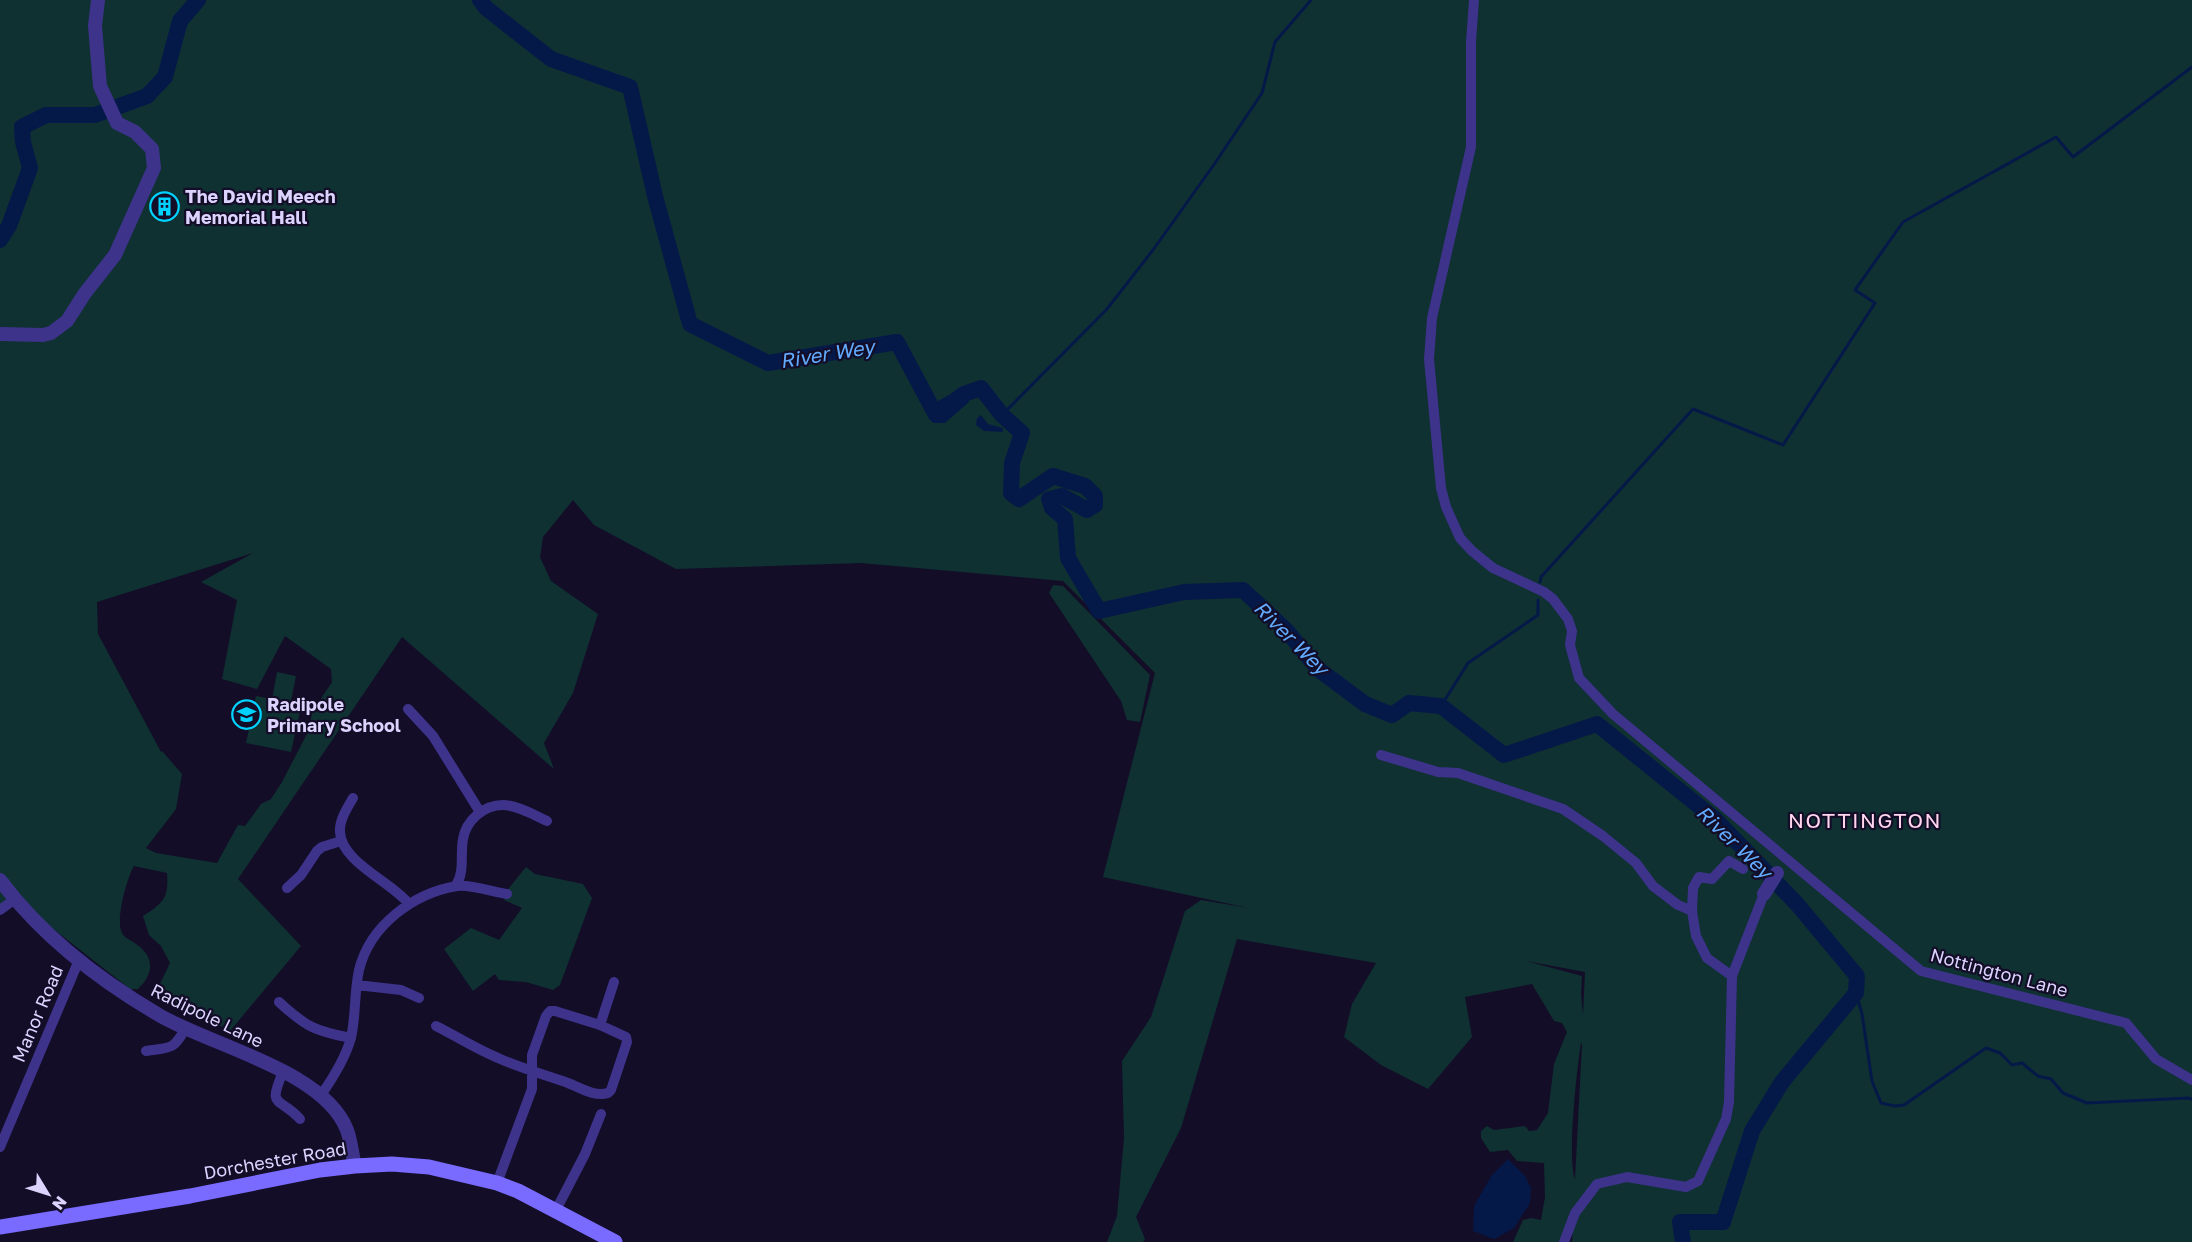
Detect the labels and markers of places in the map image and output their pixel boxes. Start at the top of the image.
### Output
place label: The David Meech Memorial Hall [185,185,336,228]
building icon: The David Meech Memorial Hall [148,191,180,223]
place label: Radipole Primary School [267,693,401,736]
school or university icon: Radipole Primary School [230,699,262,731]

